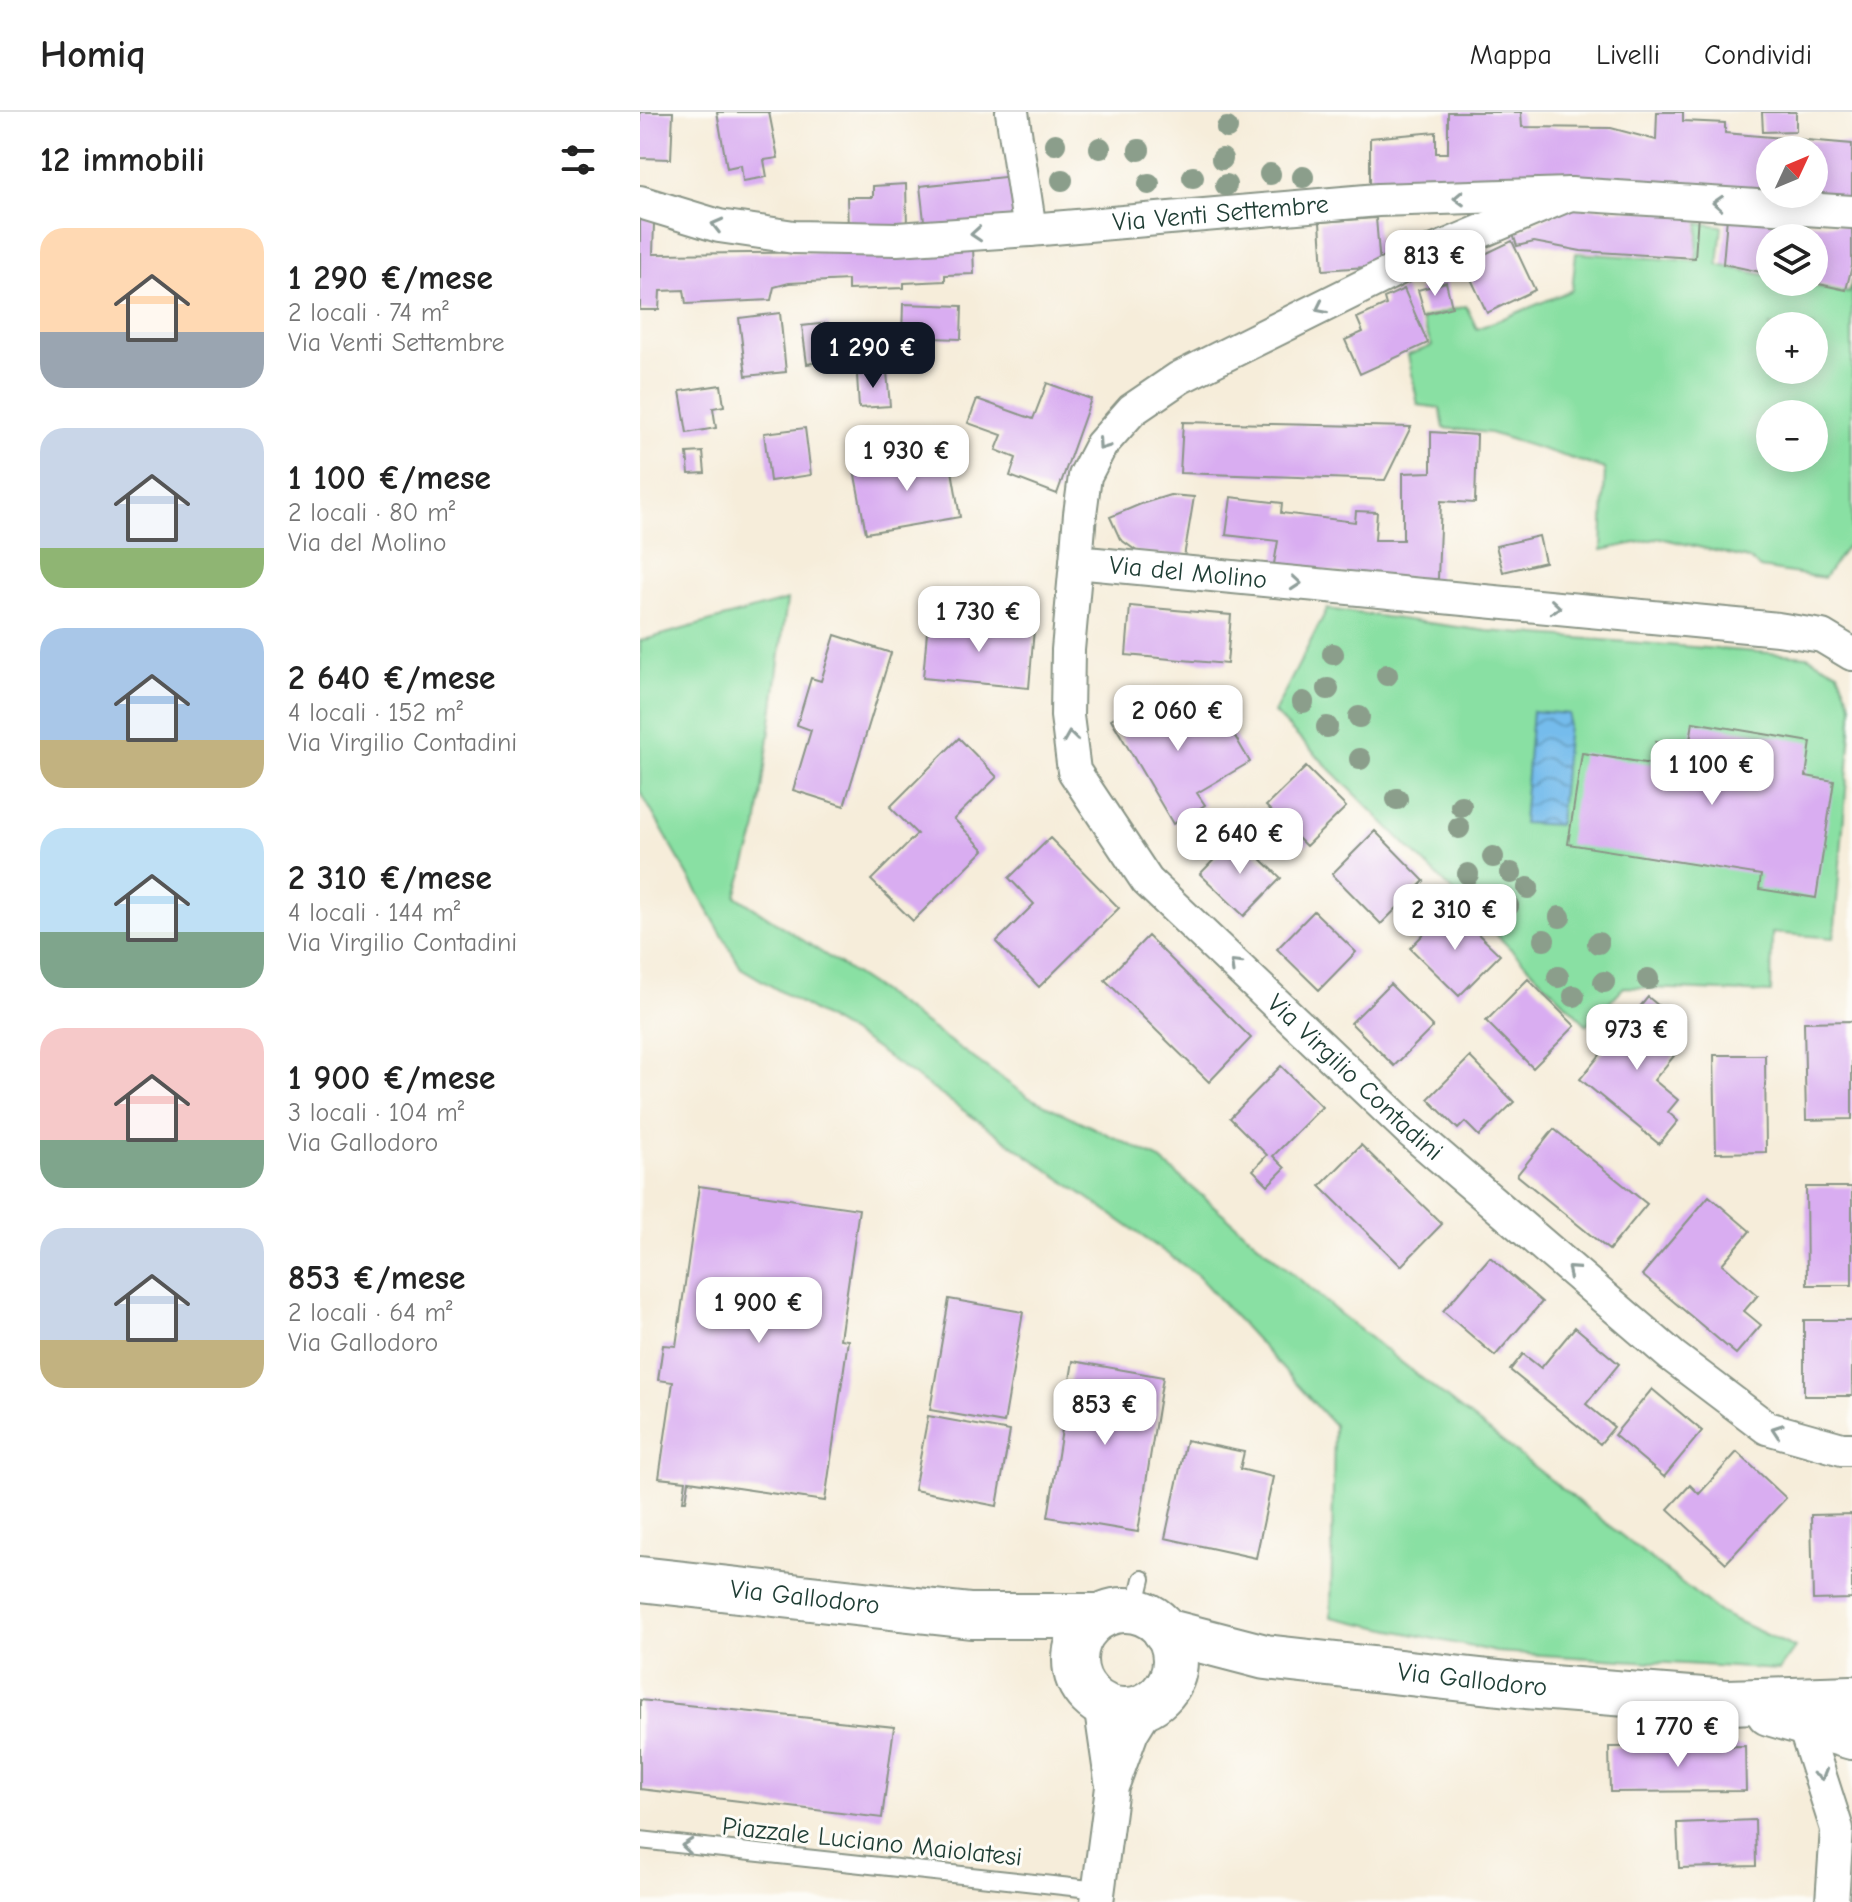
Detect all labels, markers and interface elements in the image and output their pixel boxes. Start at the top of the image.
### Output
text: Homiq [40,33,146,77]
text: Mappa [1470,39,1552,71]
text: Livelli [1596,39,1660,71]
text: Condividi [1704,39,1812,71]
north arrow [1756,136,1828,208]
map controls [1756,136,1828,472]
icon: filters [556,138,600,182]
text: 12 immobili [40,140,205,180]
street label: Via Venti Settembre [1111,189,1330,238]
one-way arrow [1452,189,1465,206]
one-way arrow [1711,195,1724,212]
one-way arrow [711,217,725,234]
button: layers [1756,224,1828,296]
one-way arrow [969,225,982,242]
pin: 813 € [1379,230,1491,298]
text: 813 € [1403,241,1467,271]
text: 1 290 €/mese [288,258,493,298]
icon: home [104,260,200,356]
text: 2 locali · 74 m² [288,298,449,328]
one-way arrow [1314,298,1329,314]
button: + [1756,312,1828,384]
pin: 1 290 € [799,322,947,390]
text: Via Venti Settembre [288,328,505,358]
text: 1 290 € [829,333,917,363]
button: − [1756,400,1828,472]
pin: 1 930 € [833,425,981,493]
text: 1 930 € [863,436,951,466]
one-way arrow [1098,436,1113,450]
text: 1 100 €/mese [288,458,491,498]
icon: home [104,460,200,556]
text: 2 locali · 80 m² [288,498,455,528]
text: Via del Molino [288,528,446,558]
street label: Via del Molino [1108,550,1268,595]
one-way arrow [1290,574,1303,591]
pin: 1 730 € [905,586,1053,654]
text: 1 730 € [936,597,1022,627]
one-way arrow [1549,599,1562,616]
text: 2 640 €/mese [288,658,496,698]
icon: home [104,660,200,756]
pin: 2 060 € [1104,685,1252,753]
text: 2 060 € [1132,696,1224,726]
text: 4 locali · 152 m² [288,698,463,728]
text: Via Virgilio Contadini [288,728,517,758]
one-way arrow [1062,730,1079,743]
pin: 1 100 € [1638,739,1786,807]
text: 1 100 € [1669,750,1755,780]
pin: 2 640 € [1166,808,1314,876]
text: 2 640 € [1195,819,1285,849]
text: 2 310 €/mese [288,858,492,898]
icon: home [104,860,200,956]
pin: 2 310 € [1381,884,1529,952]
text: 2 310 € [1411,895,1499,925]
text: 4 locali · 144 m² [288,898,460,928]
text: Via Virgilio Contadini [288,928,517,958]
one-way arrow [1230,959,1244,974]
street label: Via Virgilio Contadini [1261,988,1449,1167]
pin: 973 € [1581,1004,1693,1072]
text: 973 € [1604,1015,1670,1045]
text: 1 900 €/mese [288,1058,495,1098]
icon: home [104,1060,200,1156]
text: 3 locali · 104 m² [288,1098,464,1128]
text: Via Gallodoro [288,1128,438,1158]
text: 853 €/mese [288,1258,466,1298]
icon: home [104,1260,200,1356]
one-way arrow [1567,1267,1582,1281]
pin: 1 900 € [685,1277,833,1345]
text: 1 900 € [714,1288,804,1318]
text: 2 locali · 64 m² [288,1298,453,1328]
text: Via Gallodoro [288,1328,438,1358]
pin: 853 € [1049,1379,1161,1447]
text: 853 € [1071,1390,1139,1420]
one-way arrow [1771,1424,1785,1440]
street label: Via Gallodoro [729,1574,881,1621]
street label: Via Gallodoro [1396,1657,1548,1703]
pin: 1 770 € [1604,1701,1752,1769]
text: 1 770 € [1636,1712,1720,1742]
one-way arrow [1812,1768,1828,1782]
street label: Piazzale Luciano Maiolatesi [720,1811,1024,1873]
one-way arrow [680,1837,693,1854]

